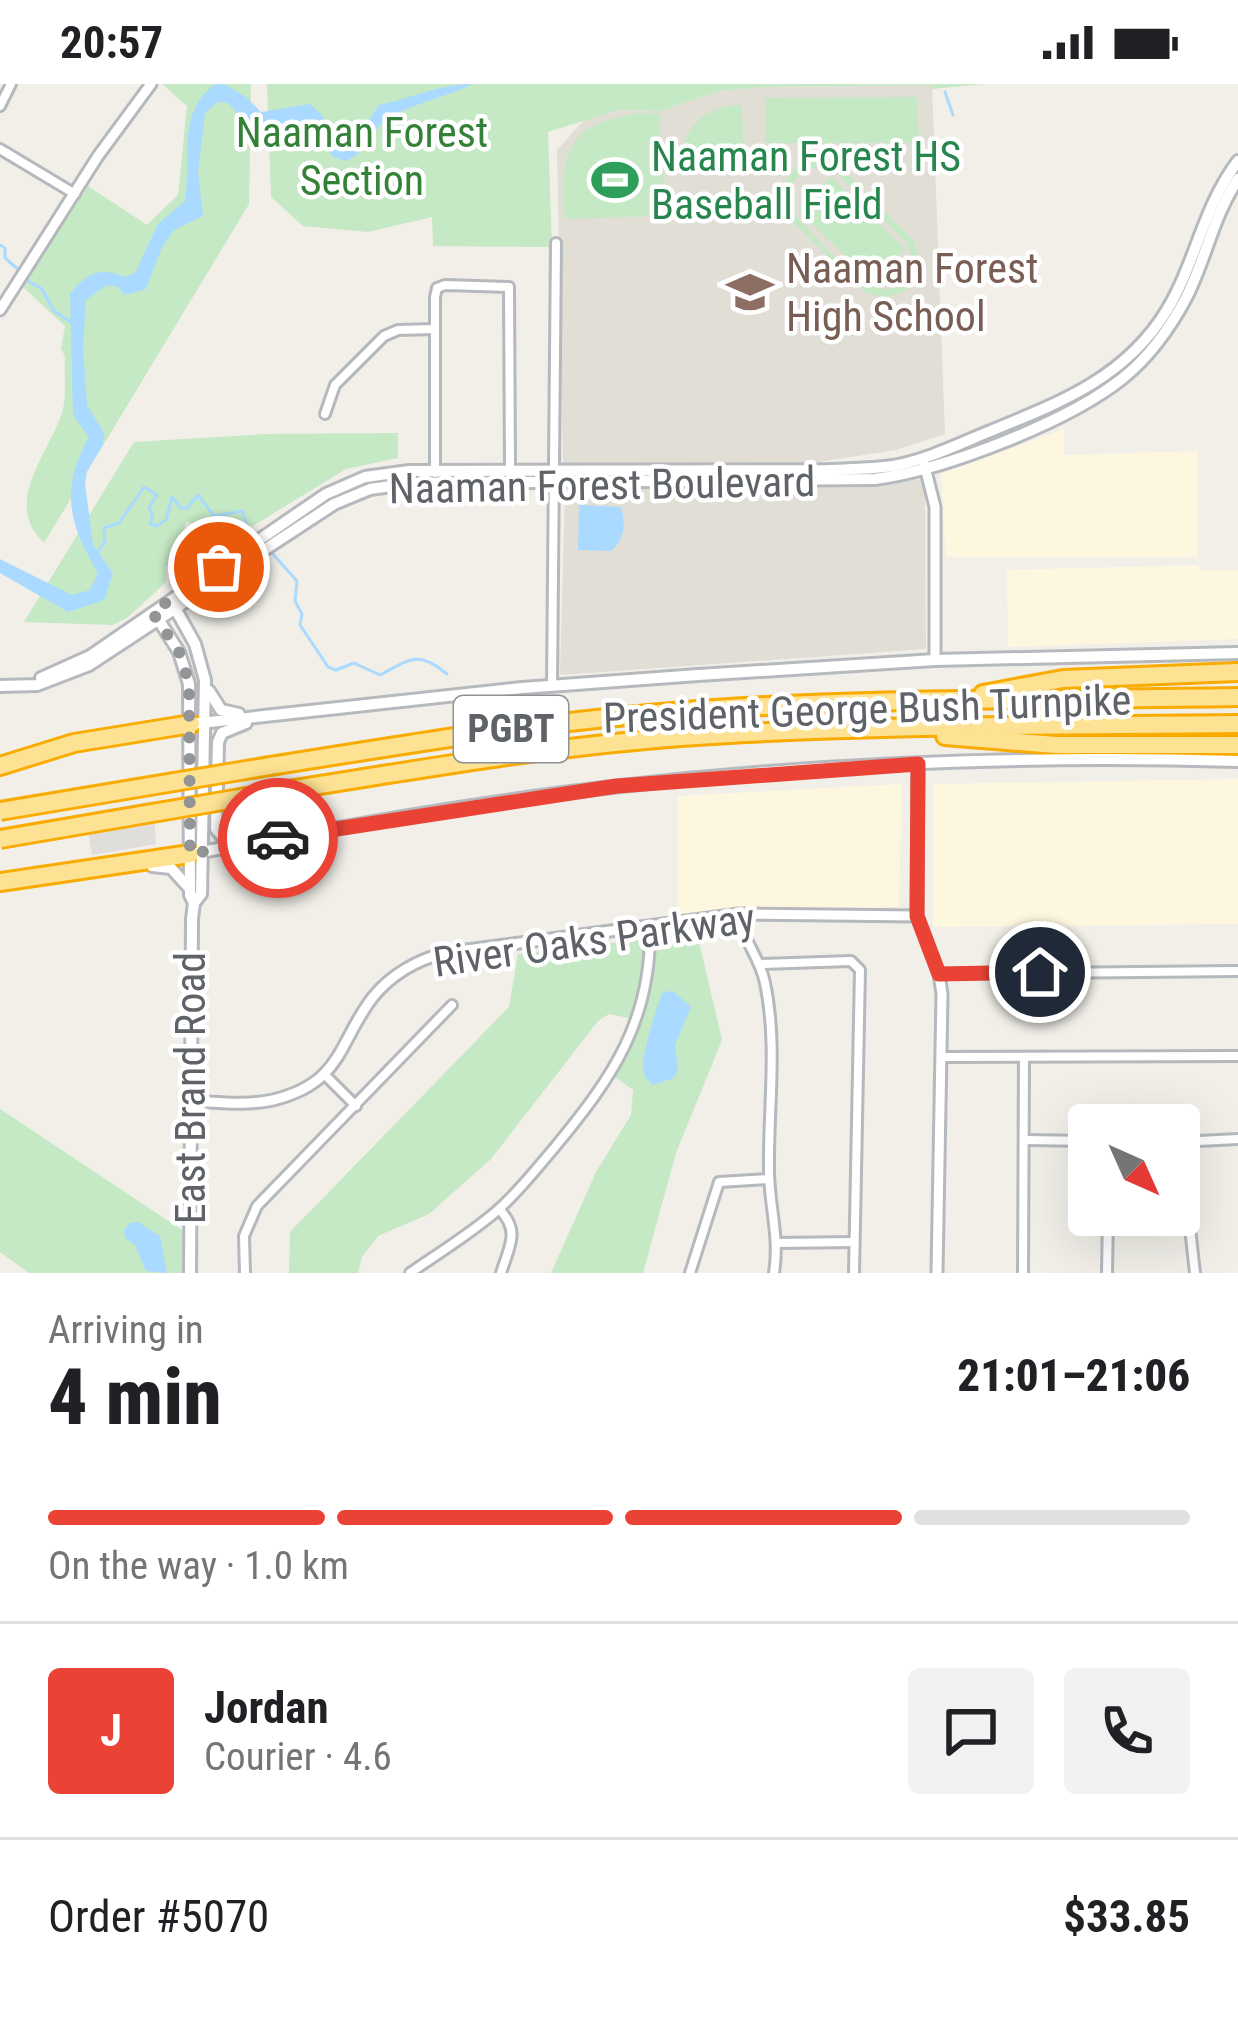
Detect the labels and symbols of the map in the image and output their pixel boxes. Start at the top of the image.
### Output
park label: Naaman Forest Section [236,108,488,205]
place label: Naaman Forest HS Baseball Field [651,132,961,229]
sports icon: Naaman Forest HS Baseball Field [590,155,640,205]
place label: Naaman Forest High School [786,244,1039,341]
school or university icon: Naaman Forest High School [725,267,775,317]
street label: Naaman Forest Boulevard [388,457,816,513]
pin [168,516,270,618]
street label: President George Bush Turnpike [602,675,1132,743]
road number: PGBT [454,696,568,762]
courier [218,778,338,898]
street label: River Oaks Parkway [430,893,758,987]
pin [989,921,1091,1023]
street label: East Brand Road [166,952,215,1224]
north arrow [1068,1104,1200,1236]

